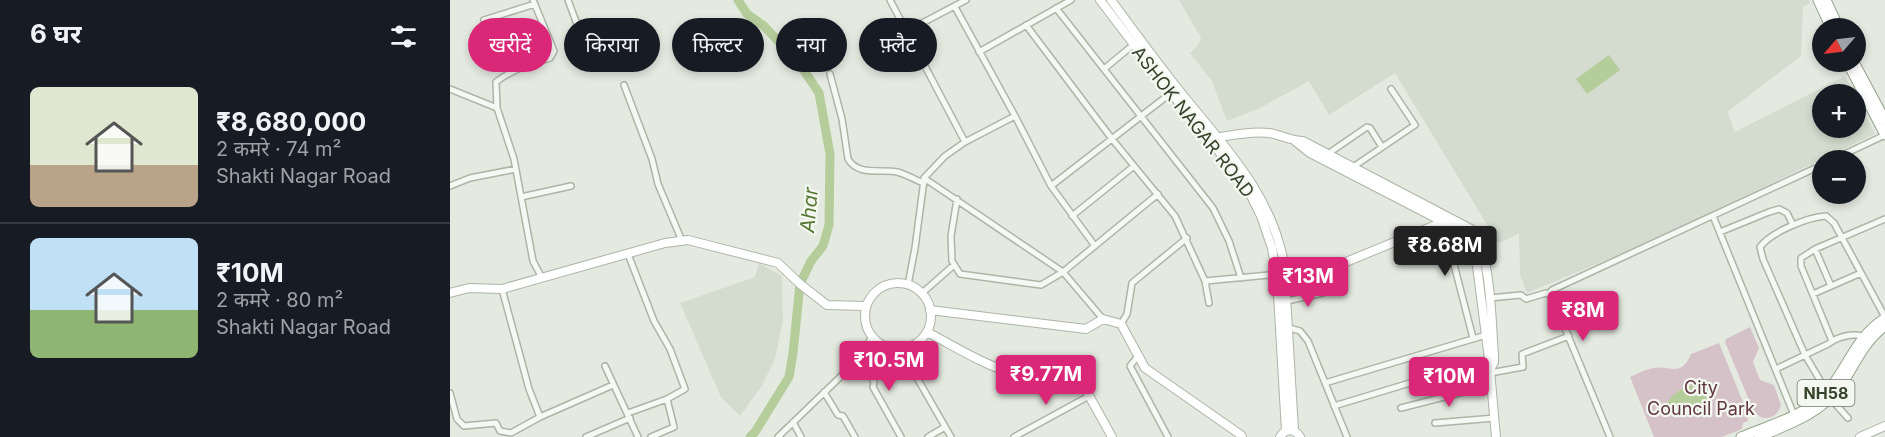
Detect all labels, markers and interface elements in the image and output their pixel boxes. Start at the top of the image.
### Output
text: 6 घर [30,18,81,49]
chip: खरीदें [468,18,552,72]
chip: किराया [564,18,660,72]
chip: फ़िल्टर [672,18,764,72]
chip: नया [776,18,847,72]
chip: फ़्लैट [859,18,937,72]
north arrow [1812,18,1866,72]
map controls [1812,18,1866,204]
icon: filters [387,20,420,53]
street label: ASHOK NAGAR ROAD [1128,42,1259,201]
button: + [1812,84,1866,138]
text: ₹8,680,000 [216,106,366,137]
icon: home [78,111,150,183]
text: 2 कमरे · 74 m² [216,137,341,161]
button: − [1812,150,1866,204]
text: Shakti Nagar Road [216,164,391,188]
water label: Ahar [795,186,823,235]
pin: ₹8.68M [1396,226,1494,277]
text: ₹8.68M [1408,233,1482,257]
text: ₹10M [216,257,284,288]
pin: ₹13M [1272,257,1344,308]
icon: home [78,262,150,334]
text: ₹13M [1282,264,1334,288]
text: 2 कमरे · 80 m² [216,288,343,312]
pin: ₹8M [1554,291,1612,342]
text: ₹8M [1561,298,1605,322]
text: Shakti Nagar Road [216,315,391,339]
pin: ₹10.5M [840,341,938,392]
text: ₹10.5M [854,348,924,372]
pin: ₹9.77M [997,355,1095,406]
pin: ₹10M [1413,357,1485,408]
text: ₹9.77M [1010,362,1082,386]
text: ₹10M [1423,364,1475,388]
park label: City Council Park [1647,377,1755,419]
road number: NH58 [1798,380,1854,406]

